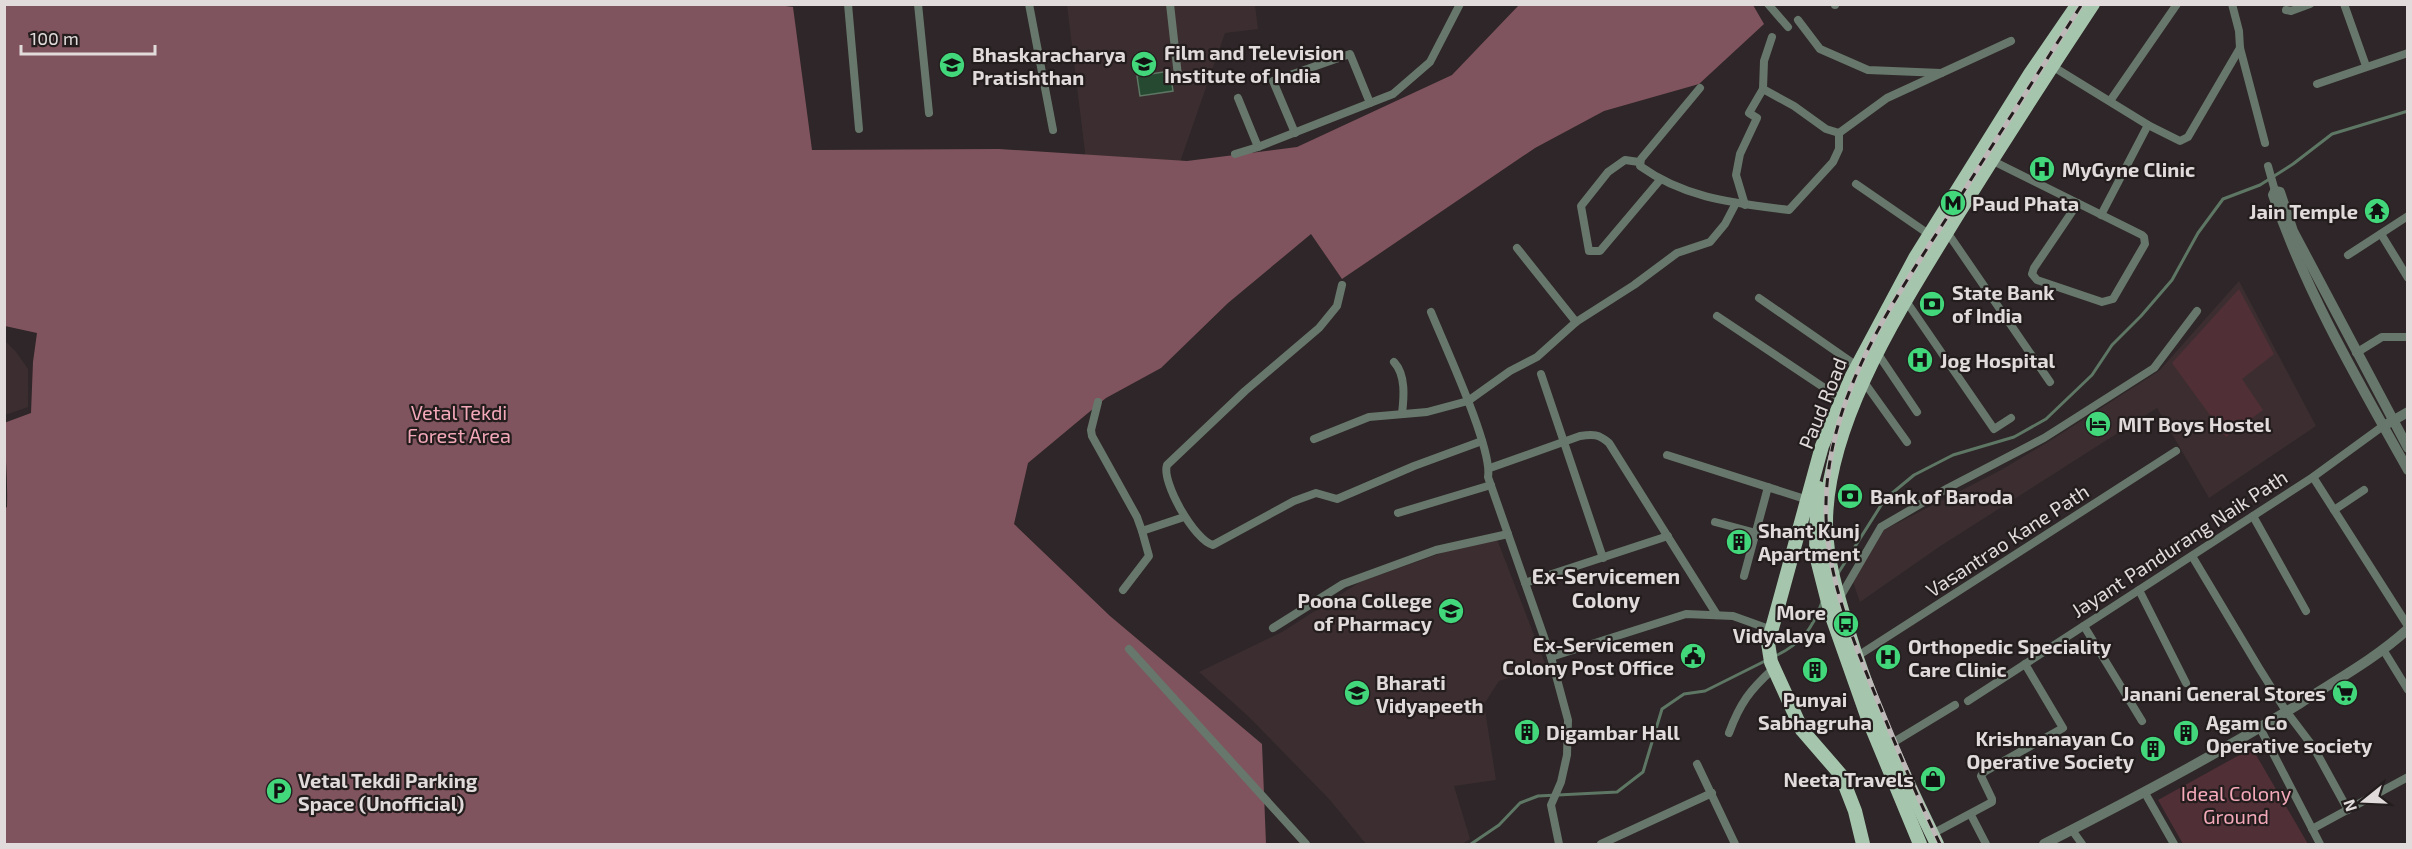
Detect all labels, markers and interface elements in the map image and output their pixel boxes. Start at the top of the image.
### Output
scale bar [21,18,154,56]
text: 100 m [30,27,79,49]
place label: Film and Television Institute of India [1164,40,1344,87]
place label: Bhaskaracharya Pratishthan [972,42,1126,89]
school or university icon: Film and Television Institute of India [1129,49,1159,79]
school or university icon: Bhaskaracharya Pratishthan [937,50,967,80]
hospital icon: MyGyne Clinic [2027,154,2057,184]
place label: MyGyne Clinic [2062,157,2195,182]
metro station icon: Paud Phata [1938,188,1968,218]
place label: Paud Phata [1972,191,2079,215]
temple icon: Jain Temple [2362,196,2392,226]
place label: Jain Temple [2249,199,2358,223]
place label: State Bank of India [1952,280,2055,327]
bank icon: State Bank of India [1917,289,1947,319]
hospital icon: Jog Hospital [1905,345,1935,375]
place label: Jog Hospital [1940,348,2056,372]
street label: Paud Road [1793,354,1851,452]
park label: Vetal Tekdi Forest Area [407,400,511,447]
hotel icon: MIT Boys Hostel [2083,409,2113,439]
place label: MIT Boys Hostel [2118,412,2271,437]
street label: Jayant Pandurang Naik Path [2066,464,2292,622]
street label: Vasantrao Kane Path [1921,478,2093,602]
bank icon: Bank of Baroda [1835,481,1865,511]
place label: Bank of Baroda [1870,484,2013,508]
place label: Shant Kunj Apartment [1758,518,1860,565]
building icon: Shant Kunj Apartment [1724,527,1754,557]
district label: Ex-Servicemen Colony [1532,563,1680,613]
place label: Poona College of Pharmacy [1298,588,1433,636]
school or university icon: Poona College of Pharmacy [1436,596,1466,626]
place label: More Vidyalaya [1733,600,1826,648]
bus stop icon: More Vidyalaya [1831,609,1861,639]
place label: Ex-Servicemen Colony Post Office [1502,632,1674,680]
place label: Orthopedic Speciality Care Clinic [1908,634,2112,681]
public building icon: Ex-Servicemen Colony Post Office [1678,641,1708,671]
hospital icon: Orthopedic Speciality Care Clinic [1873,642,1903,672]
building icon: Punyai Sabhagruha [1800,655,1830,685]
place label: Bharati Vidyapeeth [1376,670,1484,718]
school or university icon: Bharati Vidyapeeth [1342,678,1372,708]
supermarket icon: Janani General Stores [2330,678,2360,708]
place label: Janani General Stores [2122,681,2326,705]
place label: Punyai Sabhagruha [1758,687,1872,734]
place label: Agam Co Operative society [2206,710,2373,758]
building icon: Digambar Hall [1512,717,1542,747]
building icon: Agam Co Operative society [2171,718,2201,748]
place label: Digambar Hall [1546,720,1680,744]
place label: Krishnanayan Co Operative Society [1967,726,2135,774]
building icon: Krishnanayan Co Operative Society [2138,734,2168,764]
shop icon: Neeta Travels [1918,764,1948,794]
place label: Neeta Travels [1784,767,1914,791]
place label: Vetal Tekdi Parking Space (Unofficial) [298,768,478,815]
north arrow [2334,771,2394,831]
parking icon: Vetal Tekdi Parking Space (Unofficial) [264,776,294,806]
park label: Ideal Colony Ground [2181,781,2292,828]
text: N [2338,797,2360,814]

